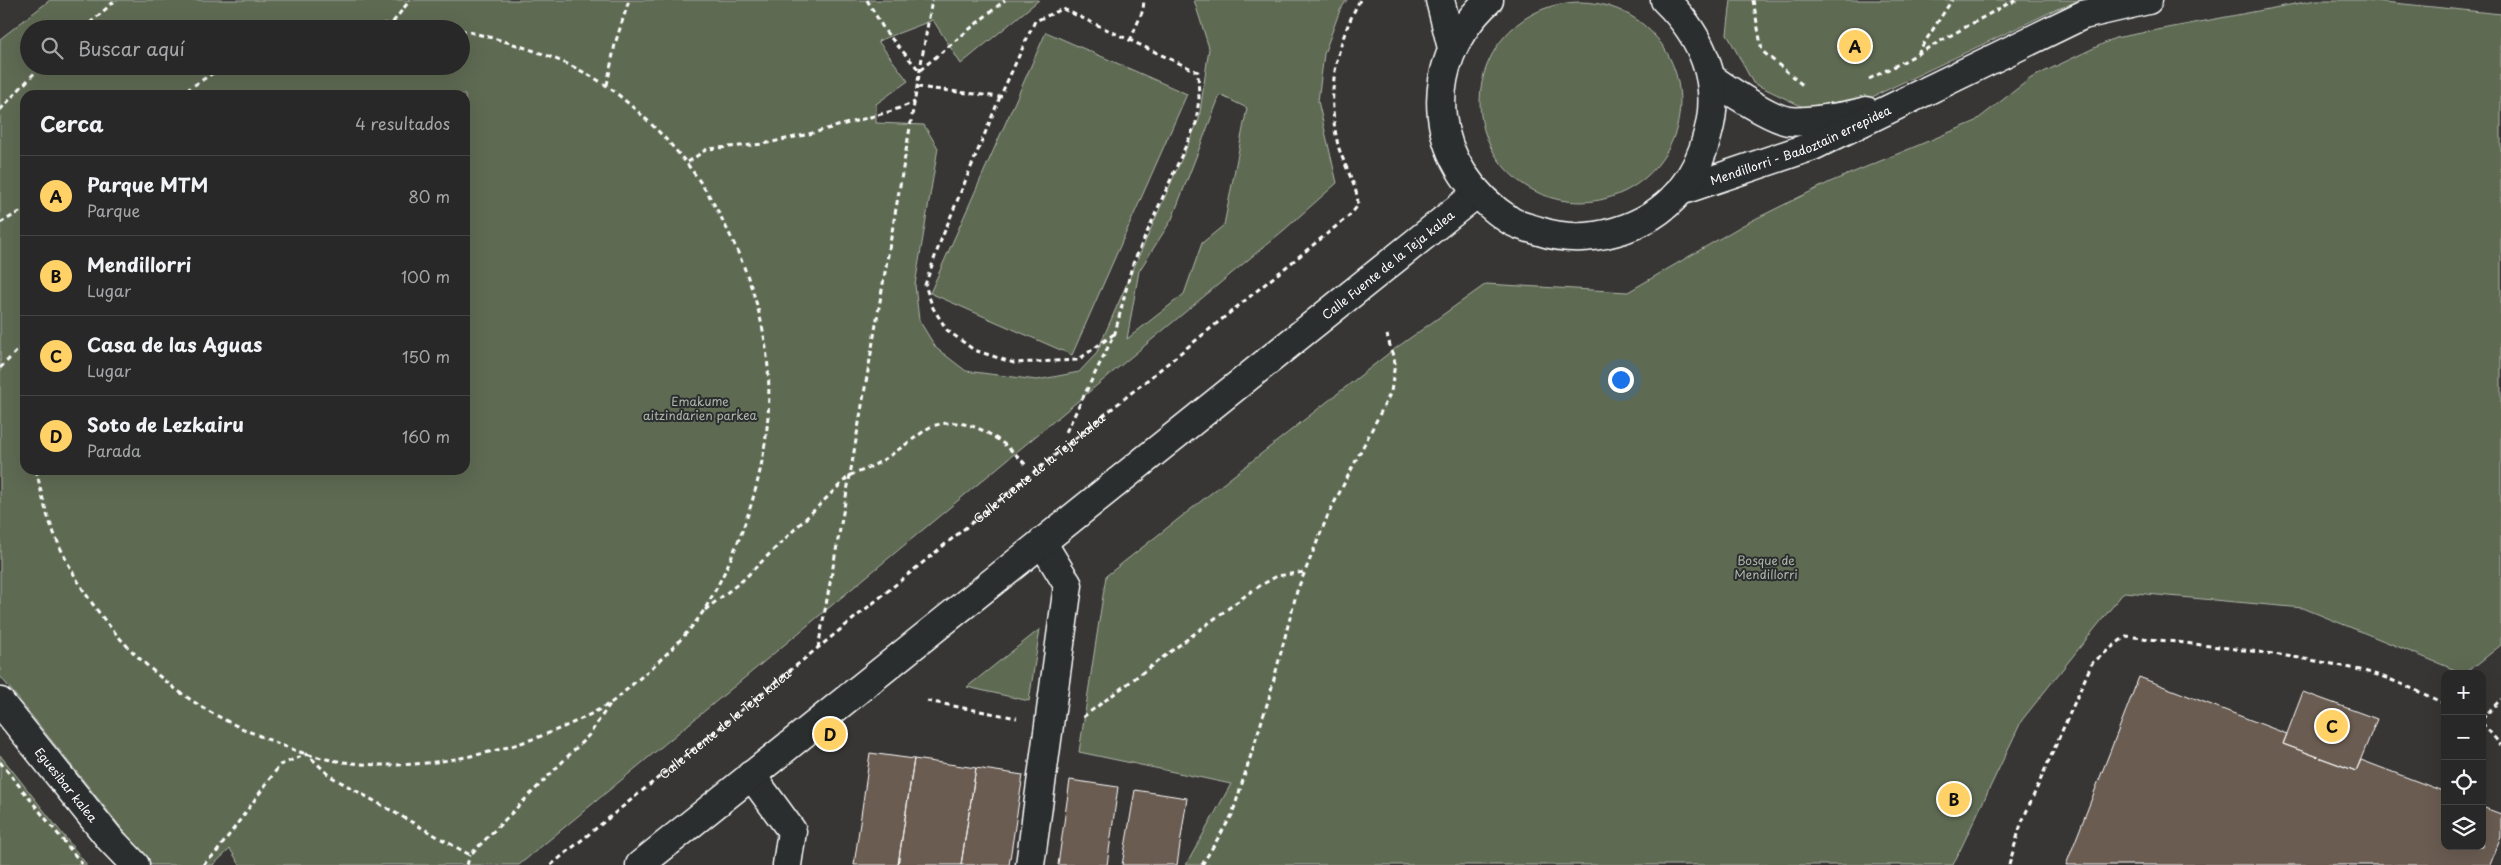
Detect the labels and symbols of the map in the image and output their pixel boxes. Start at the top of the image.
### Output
pin: A [1839,27,1871,65]
street label: Mendillorri - Badoztain errepidea [1708,100,1894,189]
street label: Calle Fuente de la Teja kalea [1318,206,1458,323]
your location [1608,367,1634,393]
park label: Emakume aitzindarien parkea [643,392,758,424]
street label: Calle Fuente de la Teja kalea [969,409,1109,527]
park label: Bosque de Mendillorri [1734,551,1798,583]
street label: Calle Fuente de la Teja kalea [655,664,795,783]
pin: C [2316,707,2348,745]
pin: D [814,715,846,753]
street label: Eguesibar kalea [31,743,102,826]
pin: B [1938,780,1970,818]

